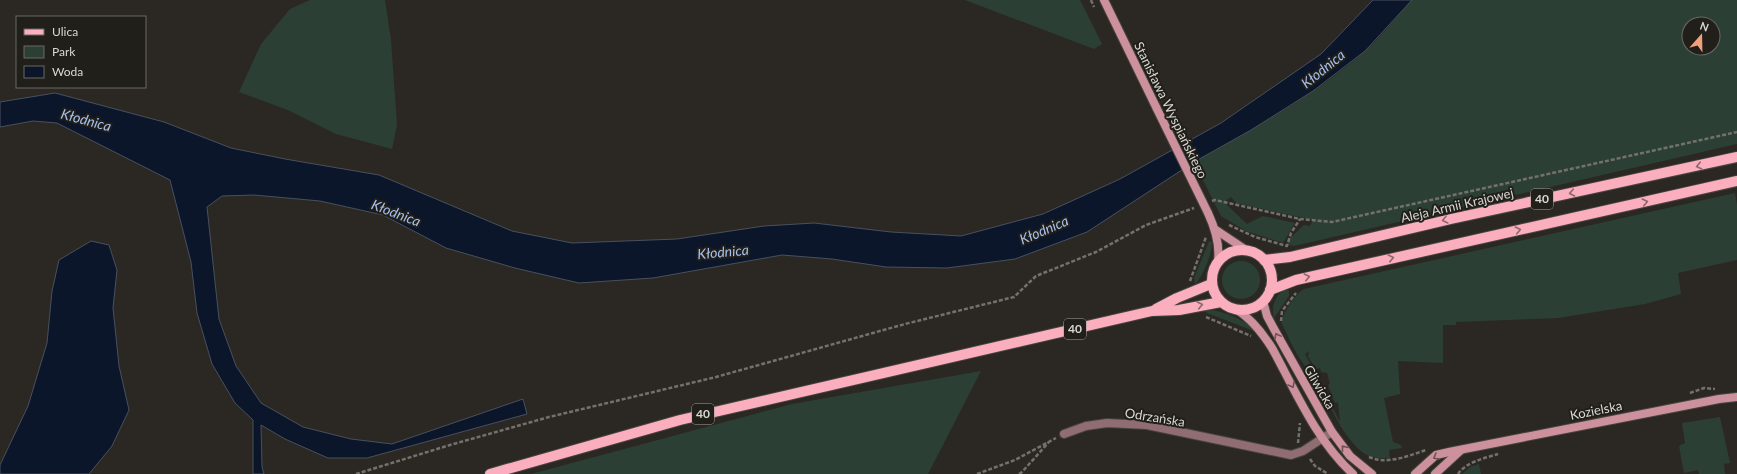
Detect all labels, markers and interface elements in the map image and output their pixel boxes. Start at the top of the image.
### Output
legend [16,16,146,88]
north arrow [1681,16,1721,56]
text: N [1698,19,1711,34]
text: Ulica [52,24,78,39]
street label: Stanisława Wyspiańskiego [1131,39,1211,181]
text: Park [52,44,76,59]
water label: Kłodnica [1297,46,1348,91]
text: Woda [52,64,83,79]
water label: Kłodnica [59,105,113,134]
one-way arrow [1696,161,1702,169]
street label: Aleja Armii Krajowej [1399,184,1515,226]
one-way arrow [1569,188,1575,196]
road number: 40 [1531,189,1553,209]
water label: Kłodnica [369,195,423,230]
one-way arrow [1642,198,1648,206]
water label: Kłodnica [1017,212,1071,247]
one-way arrow [1441,216,1448,224]
one-way arrow [1515,226,1521,234]
water label: Kłodnica [697,241,749,262]
one-way arrow [1388,255,1395,263]
one-way arrow [1304,274,1310,282]
one-way arrow [1197,302,1203,310]
road number: 40 [1064,319,1086,339]
one-way arrow [1275,333,1282,340]
street label: Gliwicka [1301,362,1339,412]
one-way arrow [1288,381,1295,389]
street label: Kozielska [1568,397,1624,423]
road number: 40 [692,404,714,424]
street label: Odrzańska [1124,404,1186,430]
one-way arrow [1342,445,1349,452]
one-way arrow [1433,453,1440,460]

